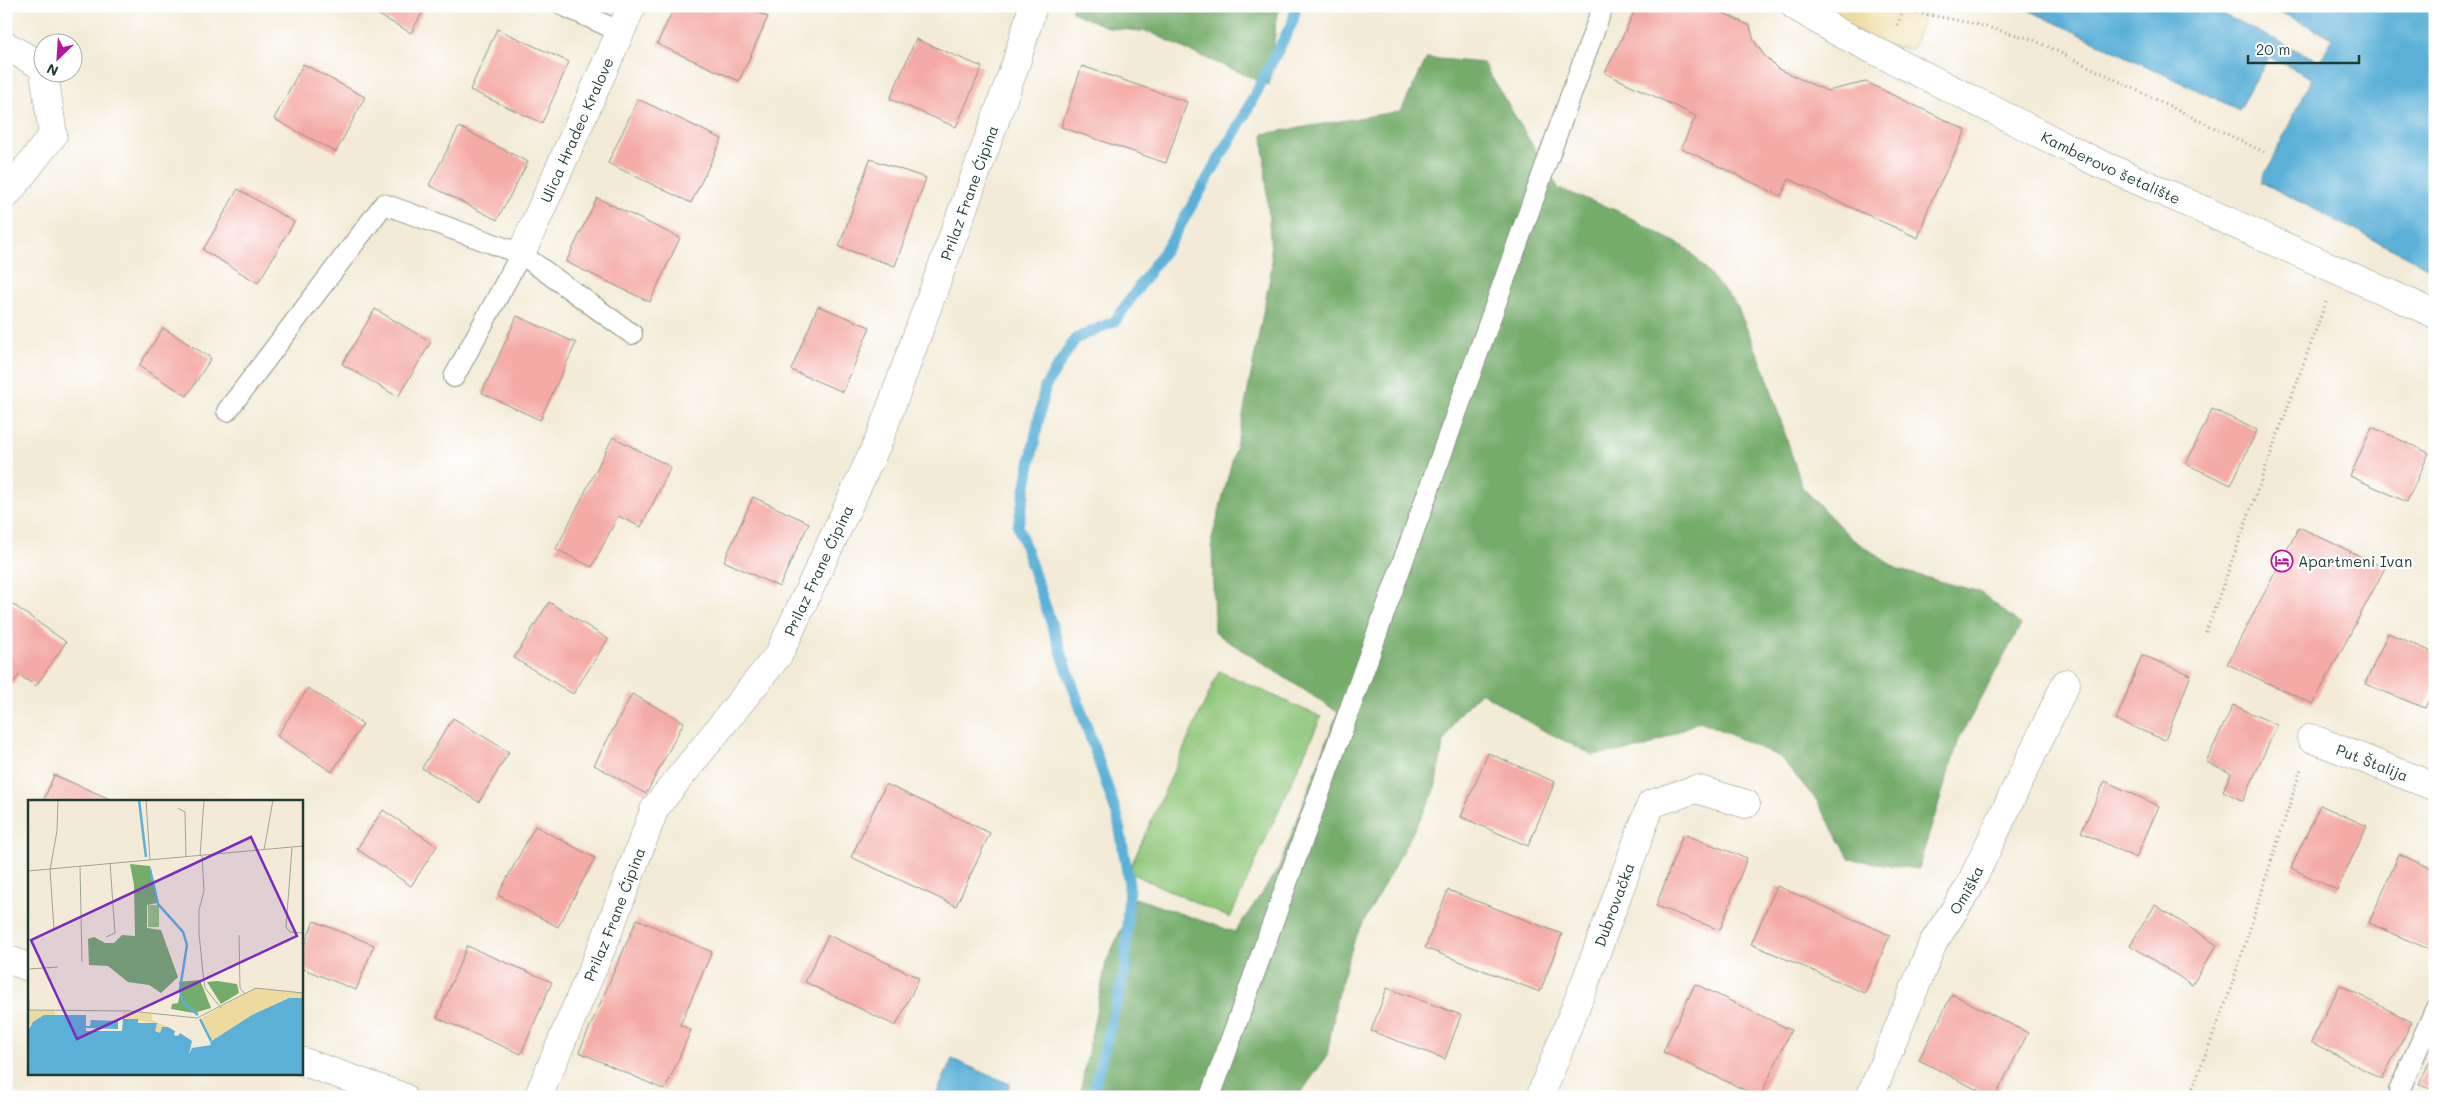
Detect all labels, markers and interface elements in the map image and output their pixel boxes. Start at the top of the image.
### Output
north arrow [32,32,82,82]
scale bar [2248,32,2360,64]
text: 20 m [2256,39,2290,59]
street label: Ulica Hradec Kralove [535,54,618,206]
text: N [43,59,61,81]
street label: Prilaz Frane Ćipina [935,122,1003,263]
street label: Kamberovo šetalište [2038,126,2184,209]
street label: Prilaz Frane Ćipina [779,502,857,639]
hotel icon: Apartmeni Ivan [2270,549,2294,573]
place label: Apartmeni Ivan [2298,551,2412,571]
street label: Put Štalija [2333,739,2411,786]
inset map [28,800,302,1076]
street label: Prilaz Frane Ćipina [579,844,649,984]
street label: Dubrovačka [1589,860,1638,949]
street label: Omiška [1944,862,1988,918]

